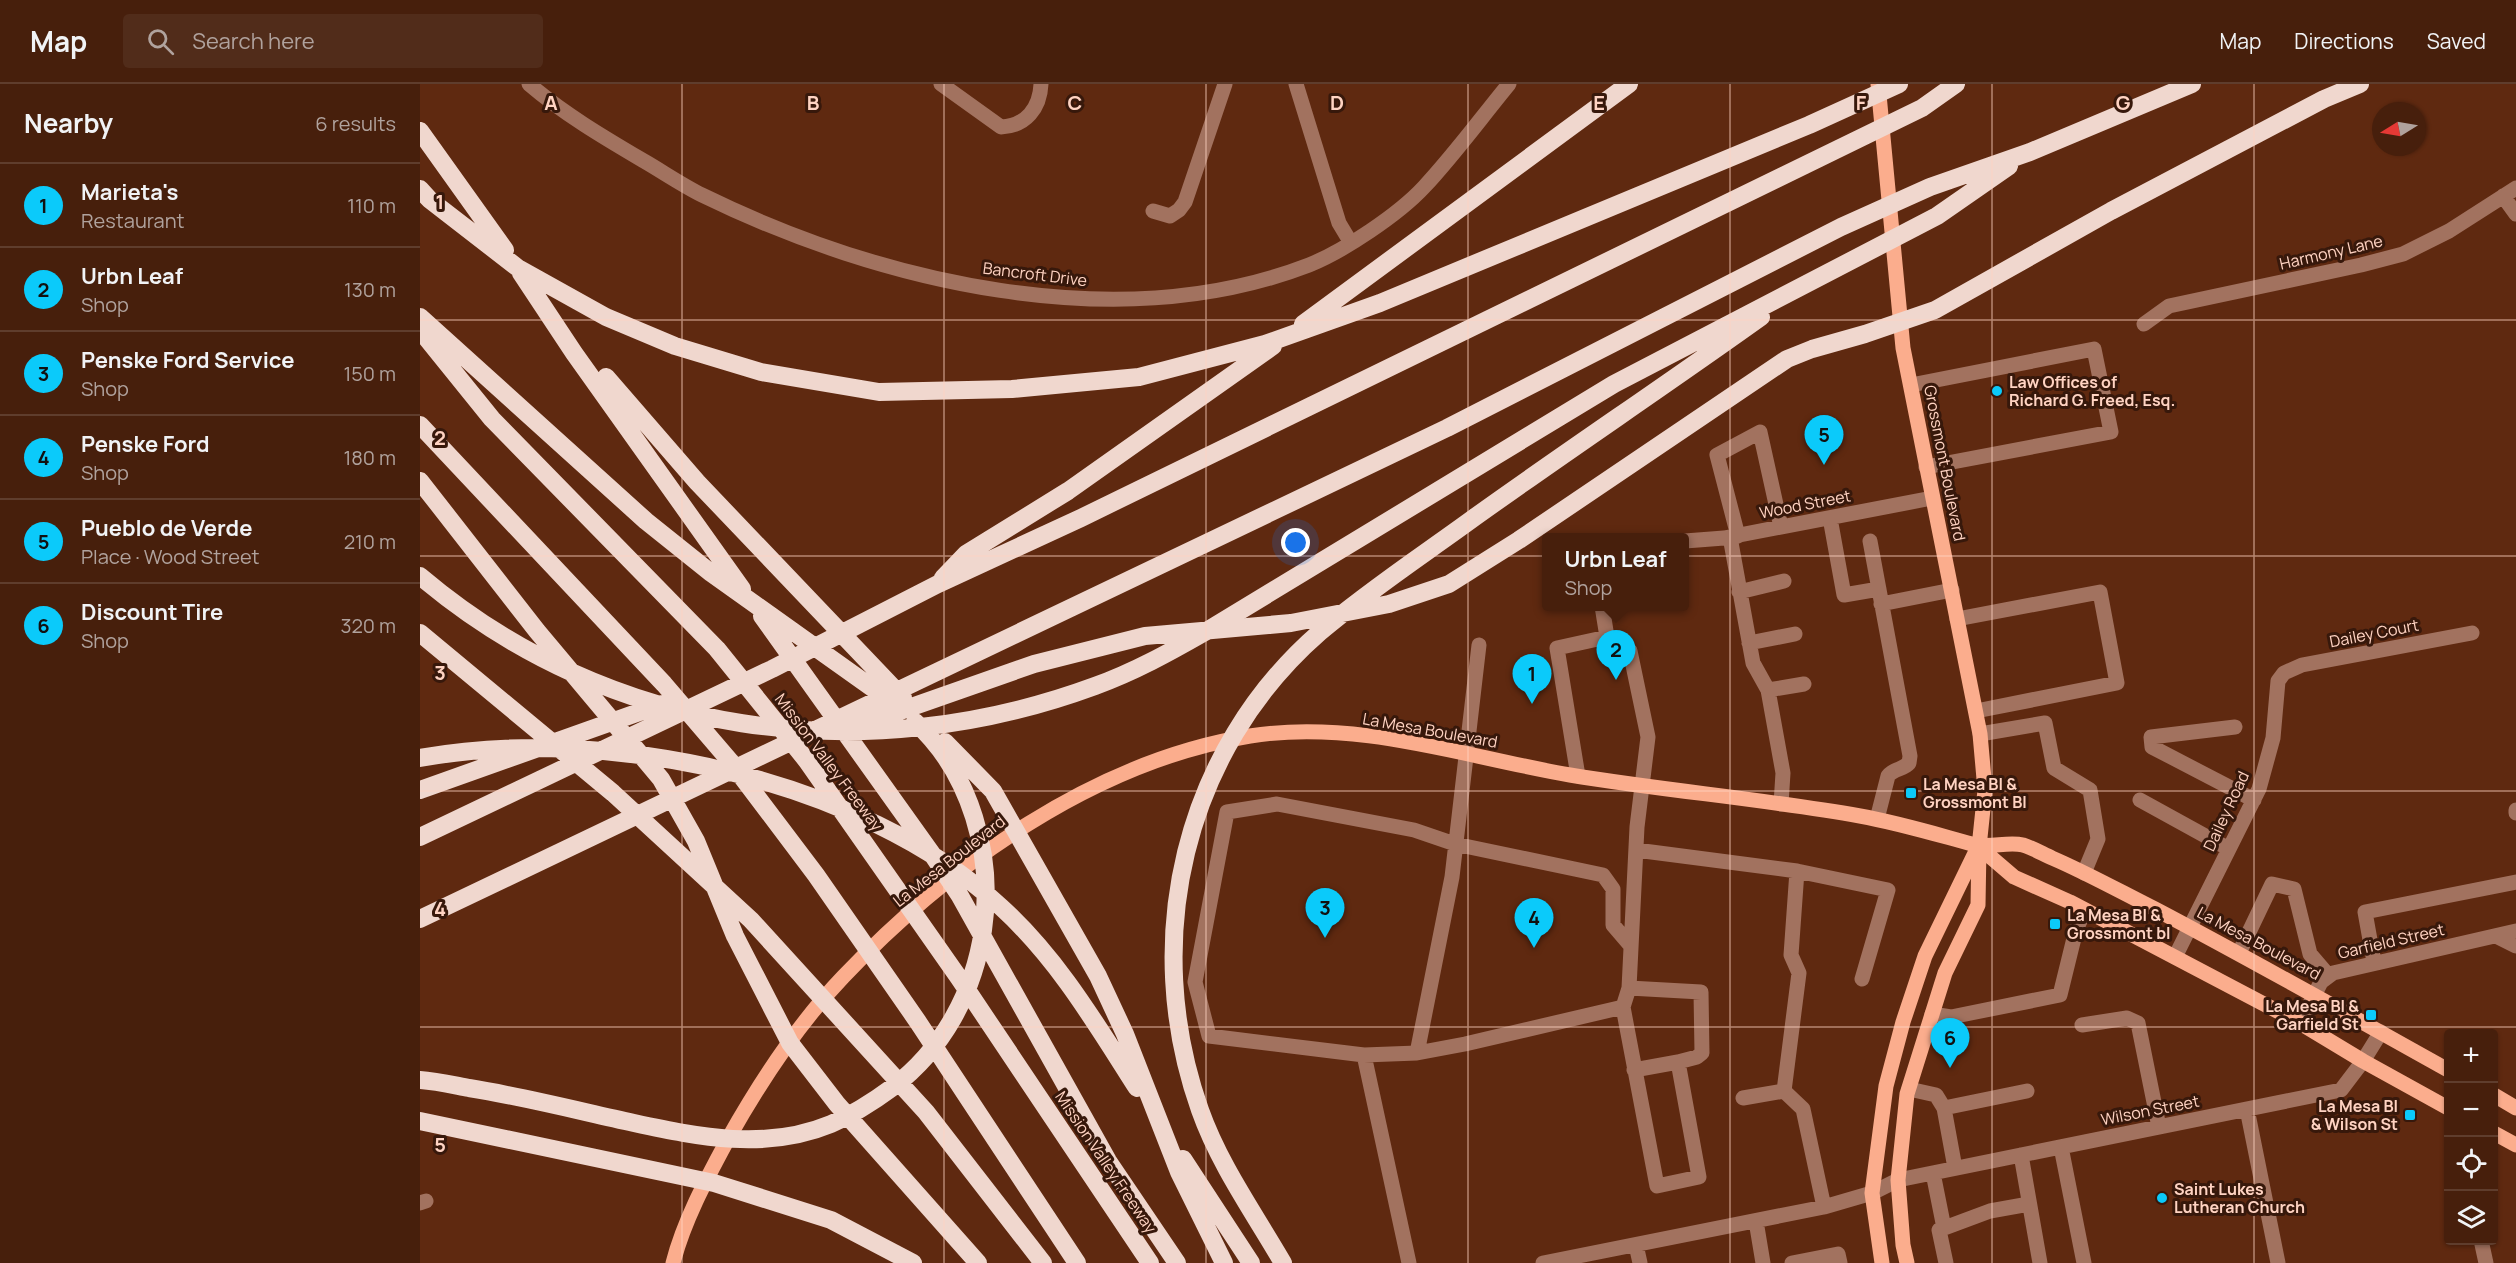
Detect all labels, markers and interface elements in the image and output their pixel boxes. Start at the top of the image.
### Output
search box [123,14,543,68]
text: Map [30,22,87,60]
icon: search [144,25,177,58]
text: Search here [192,26,315,56]
text: Map [2220,27,2261,55]
text: Directions [2294,27,2394,55]
text: Saved [2427,27,2486,55]
text: A [544,89,558,116]
text: B [807,89,820,116]
text: C [1068,89,1082,116]
text: D [1330,89,1344,116]
text: E [1593,89,1605,116]
text: F [1856,89,1867,116]
text: G [2116,89,2131,116]
north arrow [2372,102,2426,156]
text: Nearby [24,105,113,141]
text: 6 results [315,110,396,137]
text: Marieta's [81,177,178,207]
text: 1 [436,188,444,215]
text: 1 [39,192,48,219]
text: 110 m [347,192,396,219]
text: Restaurant [81,207,185,234]
street label: Harmony Lane [2277,229,2385,275]
street label: Bancroft Drive [982,257,1088,291]
text: Urbn Leaf [81,261,183,291]
text: 2 [38,276,49,303]
text: 130 m [344,276,396,303]
text: Shop [81,291,129,318]
text: Penske Ford Service [81,345,294,375]
text: 3 [38,360,49,387]
text: 150 m [343,360,396,387]
place label: Law Offices of Richard G. Freed, Esq. [2009,371,2175,411]
text: Shop [81,375,129,402]
street label: Grossmont Boulevard [1919,383,1971,543]
marker: Law Offices of Richard G. Freed, Esq. [1990,384,2004,398]
pin: 5 [1804,416,1844,465]
text: 2 [434,424,446,451]
text: Penske Ford [81,429,210,459]
text: 4 [37,444,50,471]
text: 180 m [343,444,396,471]
text: Shop [81,459,129,486]
street label: Wood Street [1757,484,1853,524]
text: Pueblo de Verde [81,513,252,543]
text: 5 [38,528,49,555]
text: 210 m [344,528,396,555]
your location [1281,528,1310,557]
popup [1542,533,1689,611]
text: Place · Wood Street [81,543,260,570]
text: Urbn Leaf [1564,544,1667,574]
text: Shop [1564,574,1612,601]
text: Discount Tire [81,597,223,627]
text: 6 [37,612,50,639]
text: 320 m [340,612,396,639]
street label: Dailey Court [2327,614,2421,652]
text: Shop [81,627,129,654]
pin: 2 [1596,630,1636,680]
pin: 1 [1512,654,1552,704]
text: 3 [434,659,446,686]
street label: Mission Valley Freeway [770,689,888,836]
street label: La Mesa Boulevard [1361,707,1499,753]
street label: Dailey Road [2198,767,2254,855]
place label: La Mesa Bl & Grossmont Bl [1923,773,2027,813]
marker: La Mesa Bl & Grossmont Bl [1904,786,1918,800]
street label: La Mesa Boulevard [888,810,1010,912]
pin: 3 [1306,888,1344,938]
text: 4 [434,895,446,922]
pin: 4 [1514,898,1554,948]
street label: La Mesa Boulevard [2193,901,2325,985]
place label: La Mesa Bl & Grossmont bl [2067,904,2171,944]
marker: La Mesa Bl & Grossmont bl [2048,917,2062,931]
street label: Garfield Street [2336,918,2446,964]
place label: La Mesa Bl & Garfield St [2265,995,2359,1035]
marker: La Mesa Bl & Garfield St [2364,1008,2378,1022]
pin: 6 [1930,1018,1970,1068]
map controls [2444,1029,2498,1245]
button: + [2444,1029,2498,1083]
button: − [2444,1083,2498,1137]
street label: Mission Valley Freeway [1050,1087,1162,1238]
street label: Wilson Street [2099,1090,2201,1130]
place label: La Mesa Bl & Wilson St [2311,1095,2398,1135]
marker: La Mesa Bl & Wilson St [2403,1108,2417,1122]
text: 5 [434,1131,446,1158]
button: locate [2444,1137,2498,1191]
place label: Saint Lukes Lutheran Church [2174,1178,2305,1218]
marker: Saint Lukes Lutheran Church [2155,1191,2169,1205]
button: layers [2444,1191,2498,1245]

